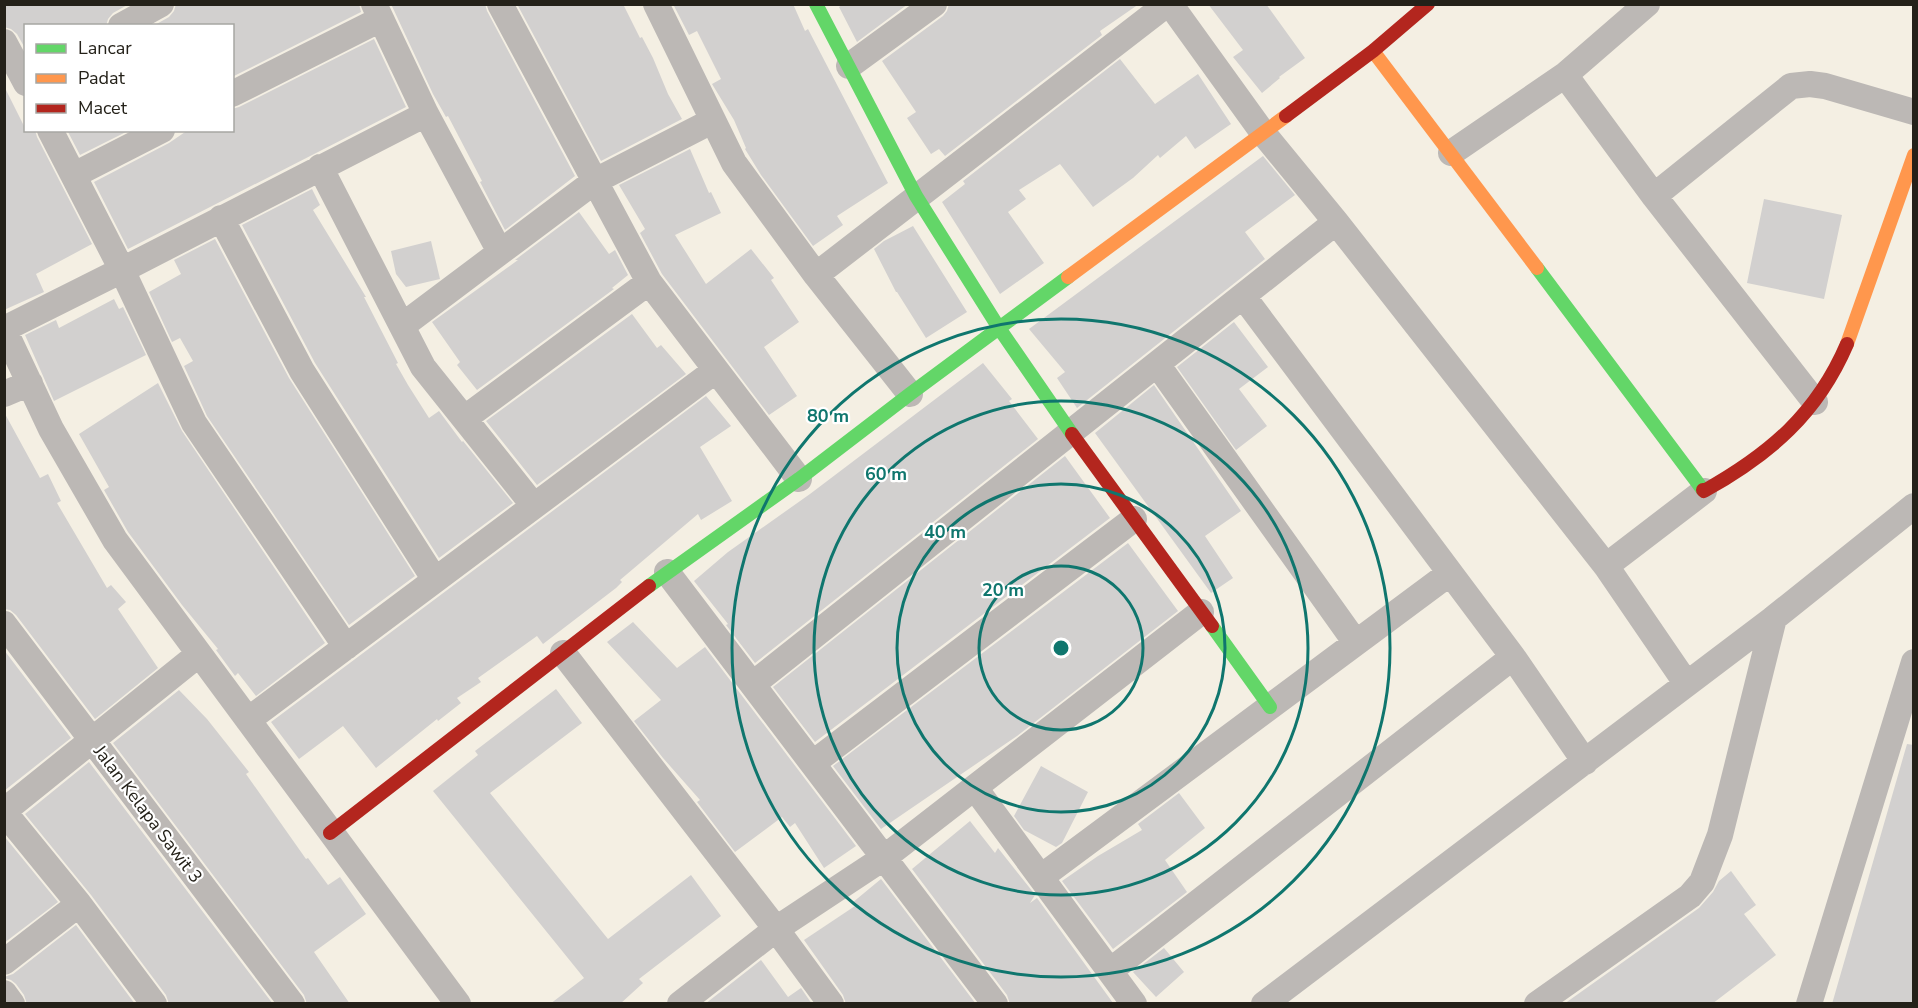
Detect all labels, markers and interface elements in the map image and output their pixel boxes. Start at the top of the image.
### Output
legend [24,24,234,132]
text: Lancar [78,36,132,60]
text: Padat [78,66,126,90]
text: Macet [78,96,128,120]
text: 80 m [807,404,849,428]
text: 60 m [865,462,907,486]
text: 40 m [924,520,966,544]
text: 20 m [982,578,1024,602]
centre of rings [1051,638,1071,658]
street label: Jalan Kelapa Sawit 3 [88,739,208,888]

